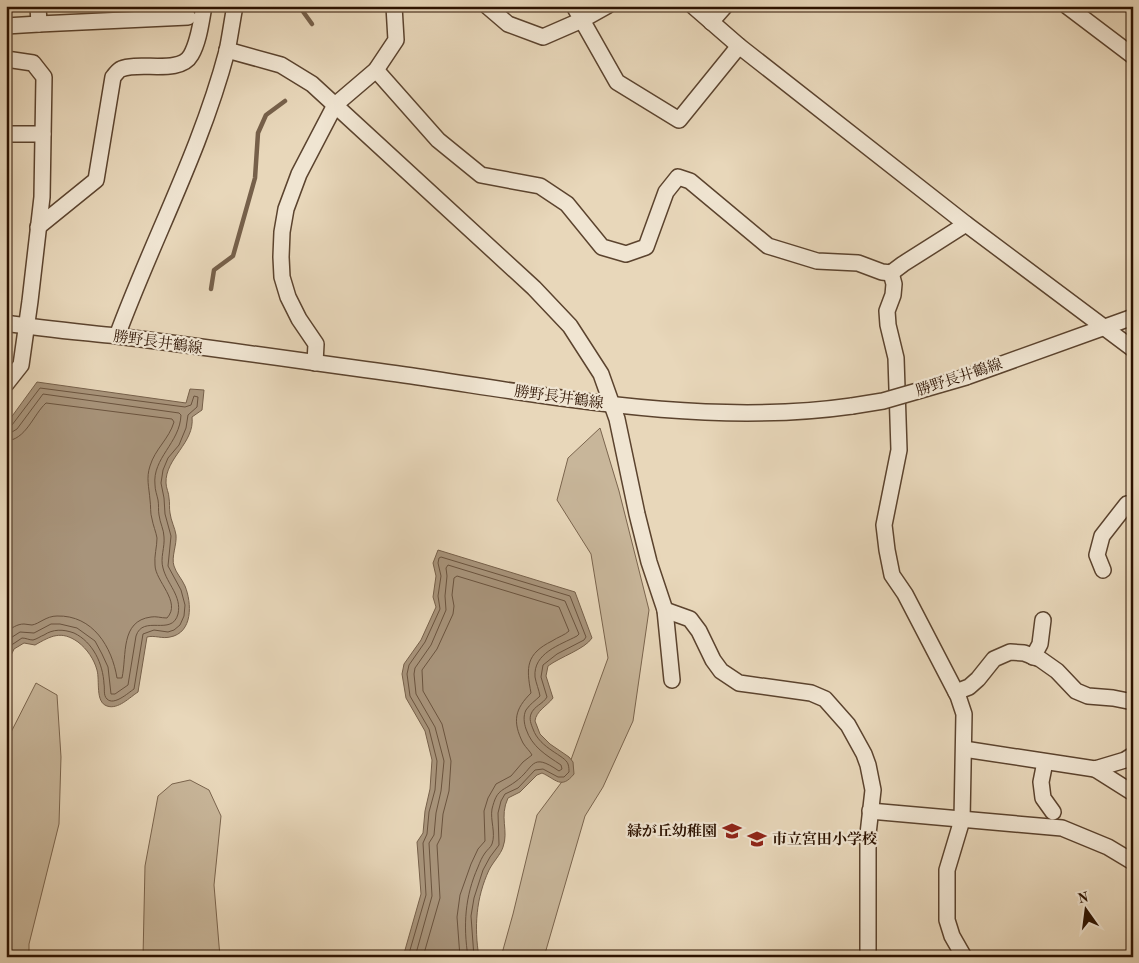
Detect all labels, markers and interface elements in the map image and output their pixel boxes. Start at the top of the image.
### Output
street label: 勝野長井鶴線 [112,328,204,357]
street label: 勝野長井鶴線 [914,355,1005,399]
street label: 勝野長井鶴線 [513,383,605,412]
school or university icon: 緑が丘幼稚園 [721,820,743,842]
place label: 緑が丘幼稚園 [627,823,717,840]
school or university icon: 市立宮田小学校 [746,828,768,850]
place label: 市立宮田小学校 [772,831,877,848]
north arrow [1062,886,1112,936]
text: N [1076,890,1090,906]

